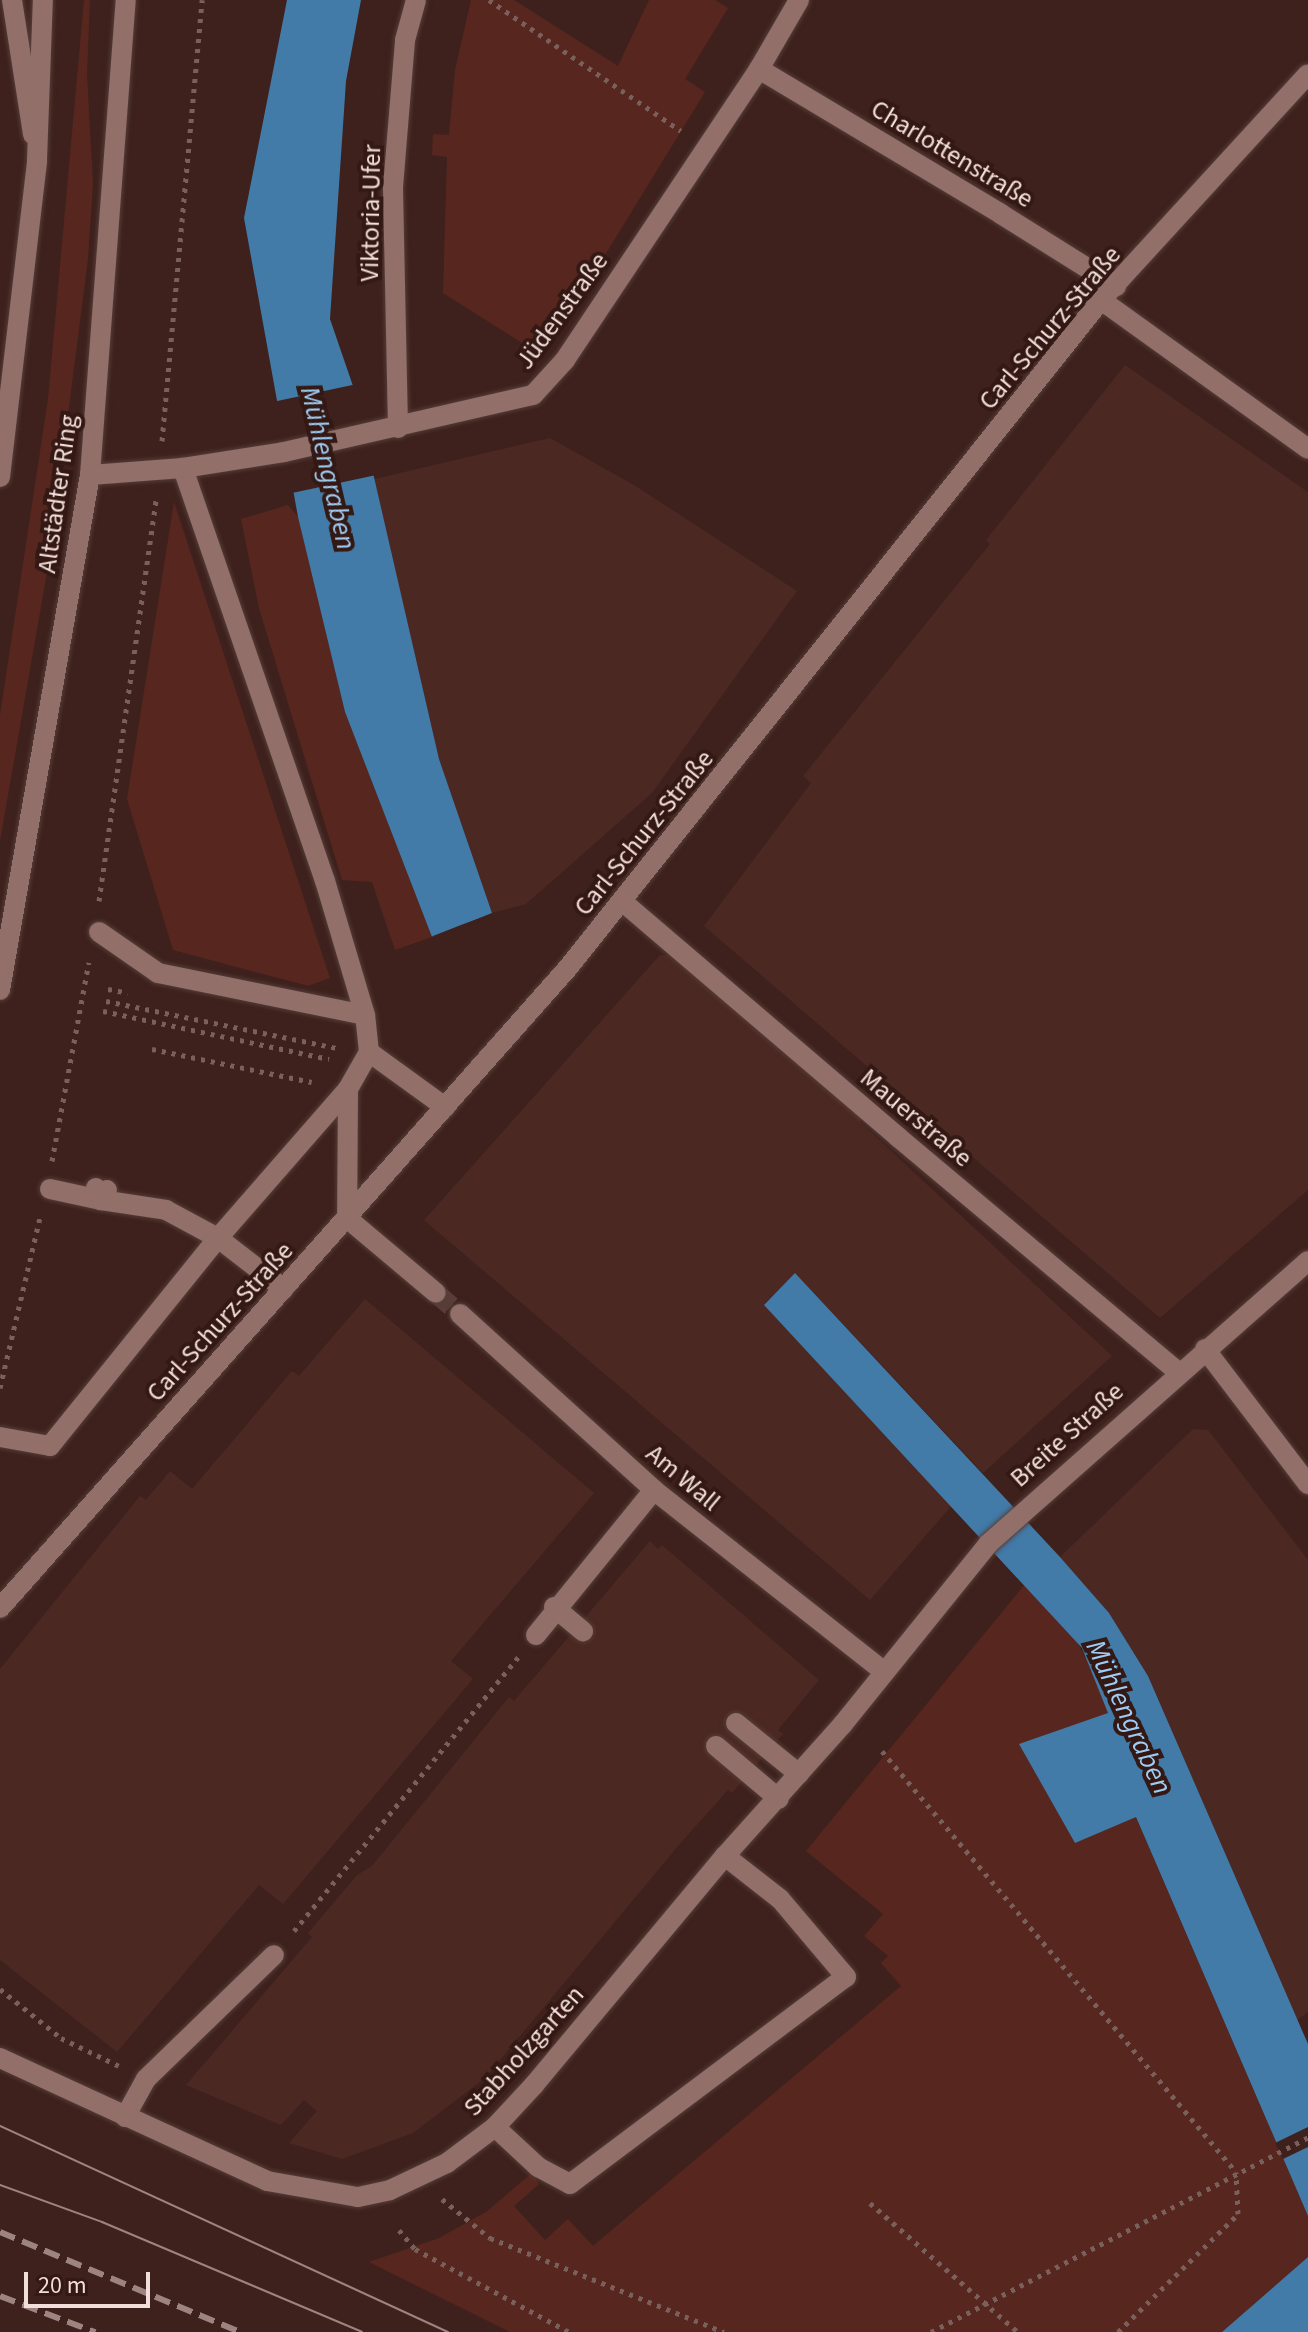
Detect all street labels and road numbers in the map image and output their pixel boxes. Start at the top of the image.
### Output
street label: Charlottenstraße [865,93,1039,215]
street label: Viktoria-Ufer [354,144,388,282]
street label: Carl-Schurz-Straße [973,240,1127,416]
street label: Jüdenstraße [509,247,615,375]
street label: Altstädter Ring [31,413,85,575]
street label: Carl-Schurz-Straße [568,744,720,922]
street label: Mauerstraße [854,1062,978,1174]
street label: Carl-Schurz-Straße [140,1236,300,1408]
street label: Breite Straße [1004,1376,1130,1494]
street label: Am Wall [640,1438,726,1518]
street label: Stabholzgarten [457,1979,591,2123]

